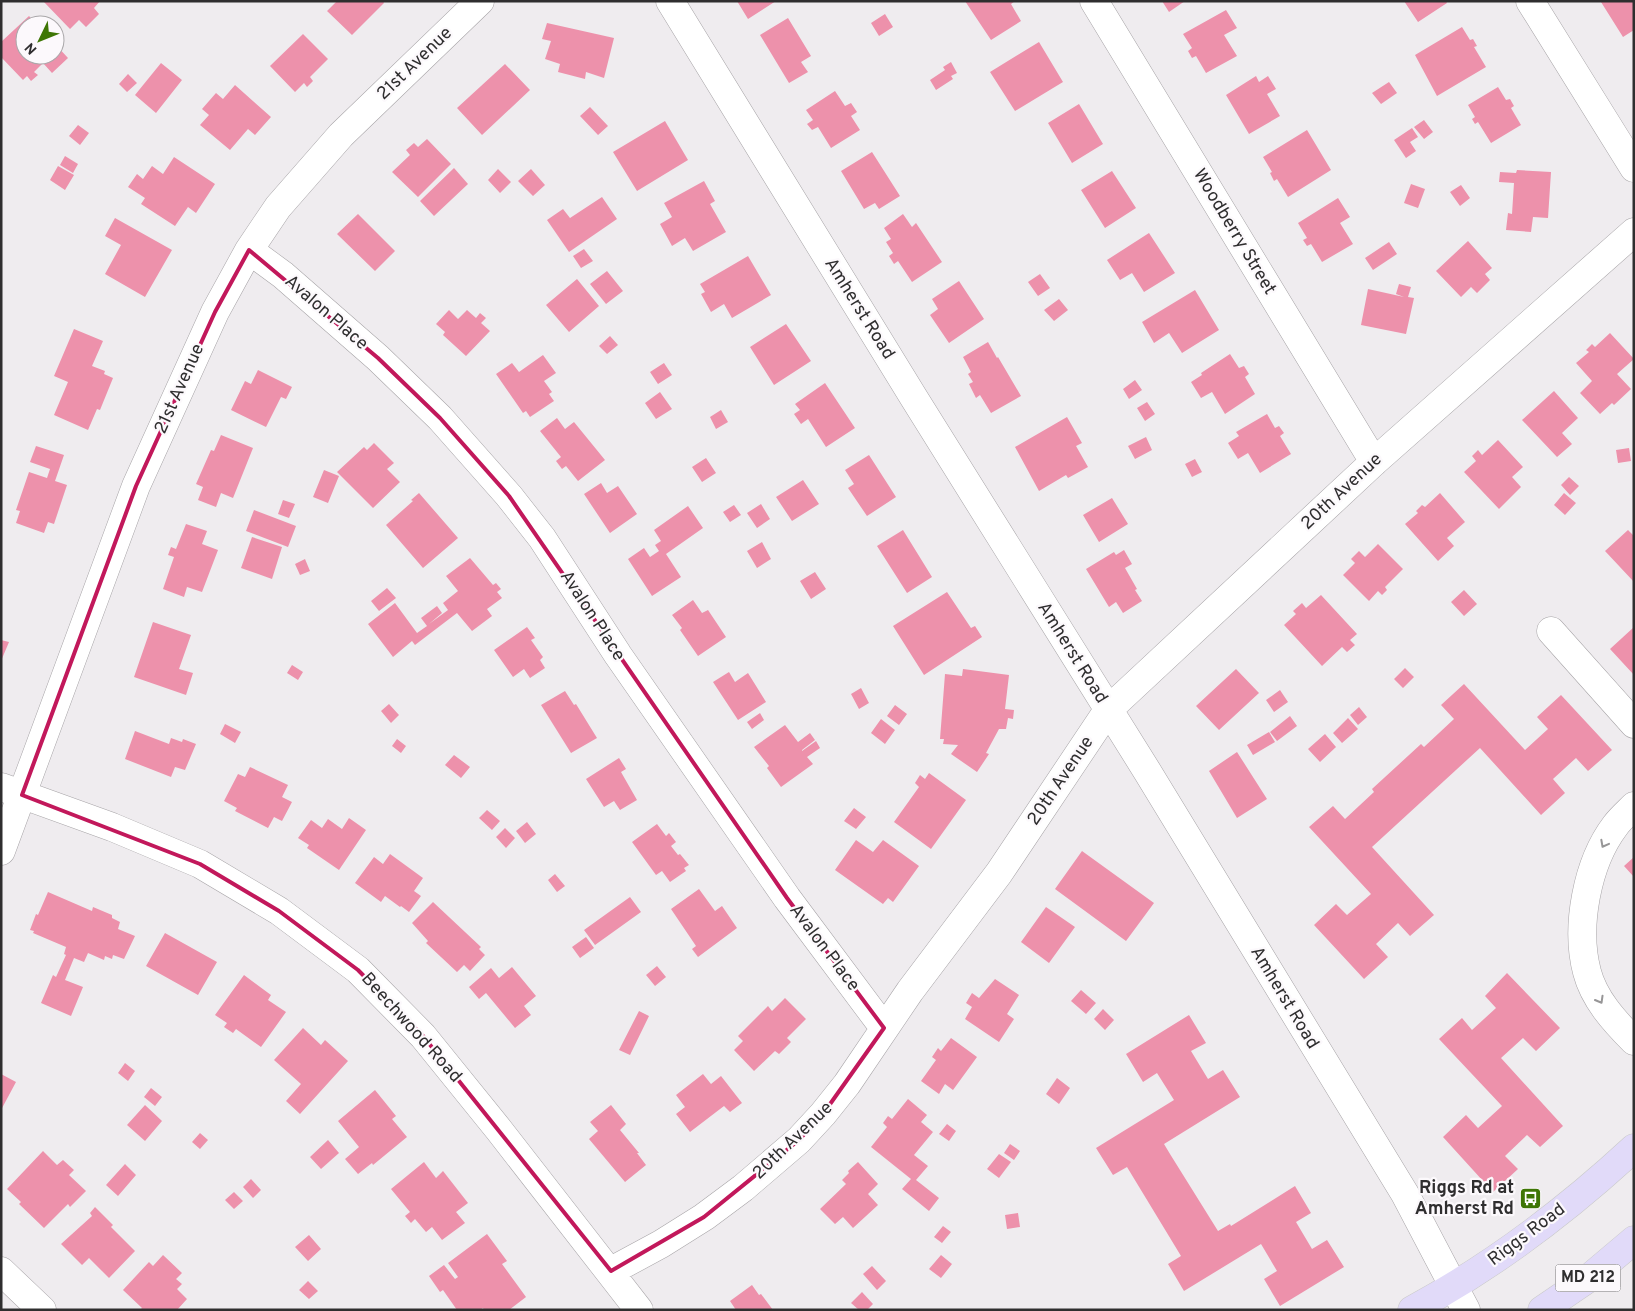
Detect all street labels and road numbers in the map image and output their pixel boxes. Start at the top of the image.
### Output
street label: 21st Avenue [372,22,458,106]
street label: Woodberry Street [1187,165,1281,299]
street label: Amherst Road [819,254,899,364]
street label: Avalon Place [279,270,373,356]
street label: 21st Avenue [150,340,210,438]
street label: 20th Avenue [1297,449,1387,535]
street label: Avalon Place [554,566,630,666]
street label: Amherst Road [1032,598,1112,708]
street label: 20th Avenue [1023,732,1099,830]
street label: Avalon Place [784,900,864,996]
street label: Amherst Road [1244,943,1324,1053]
street label: Beechwood Road [356,968,466,1088]
street label: 20th Avenue [748,1097,838,1185]
street label: Riggs Road [1484,1198,1570,1272]
road number: MD 212 [1556,1264,1620,1292]

